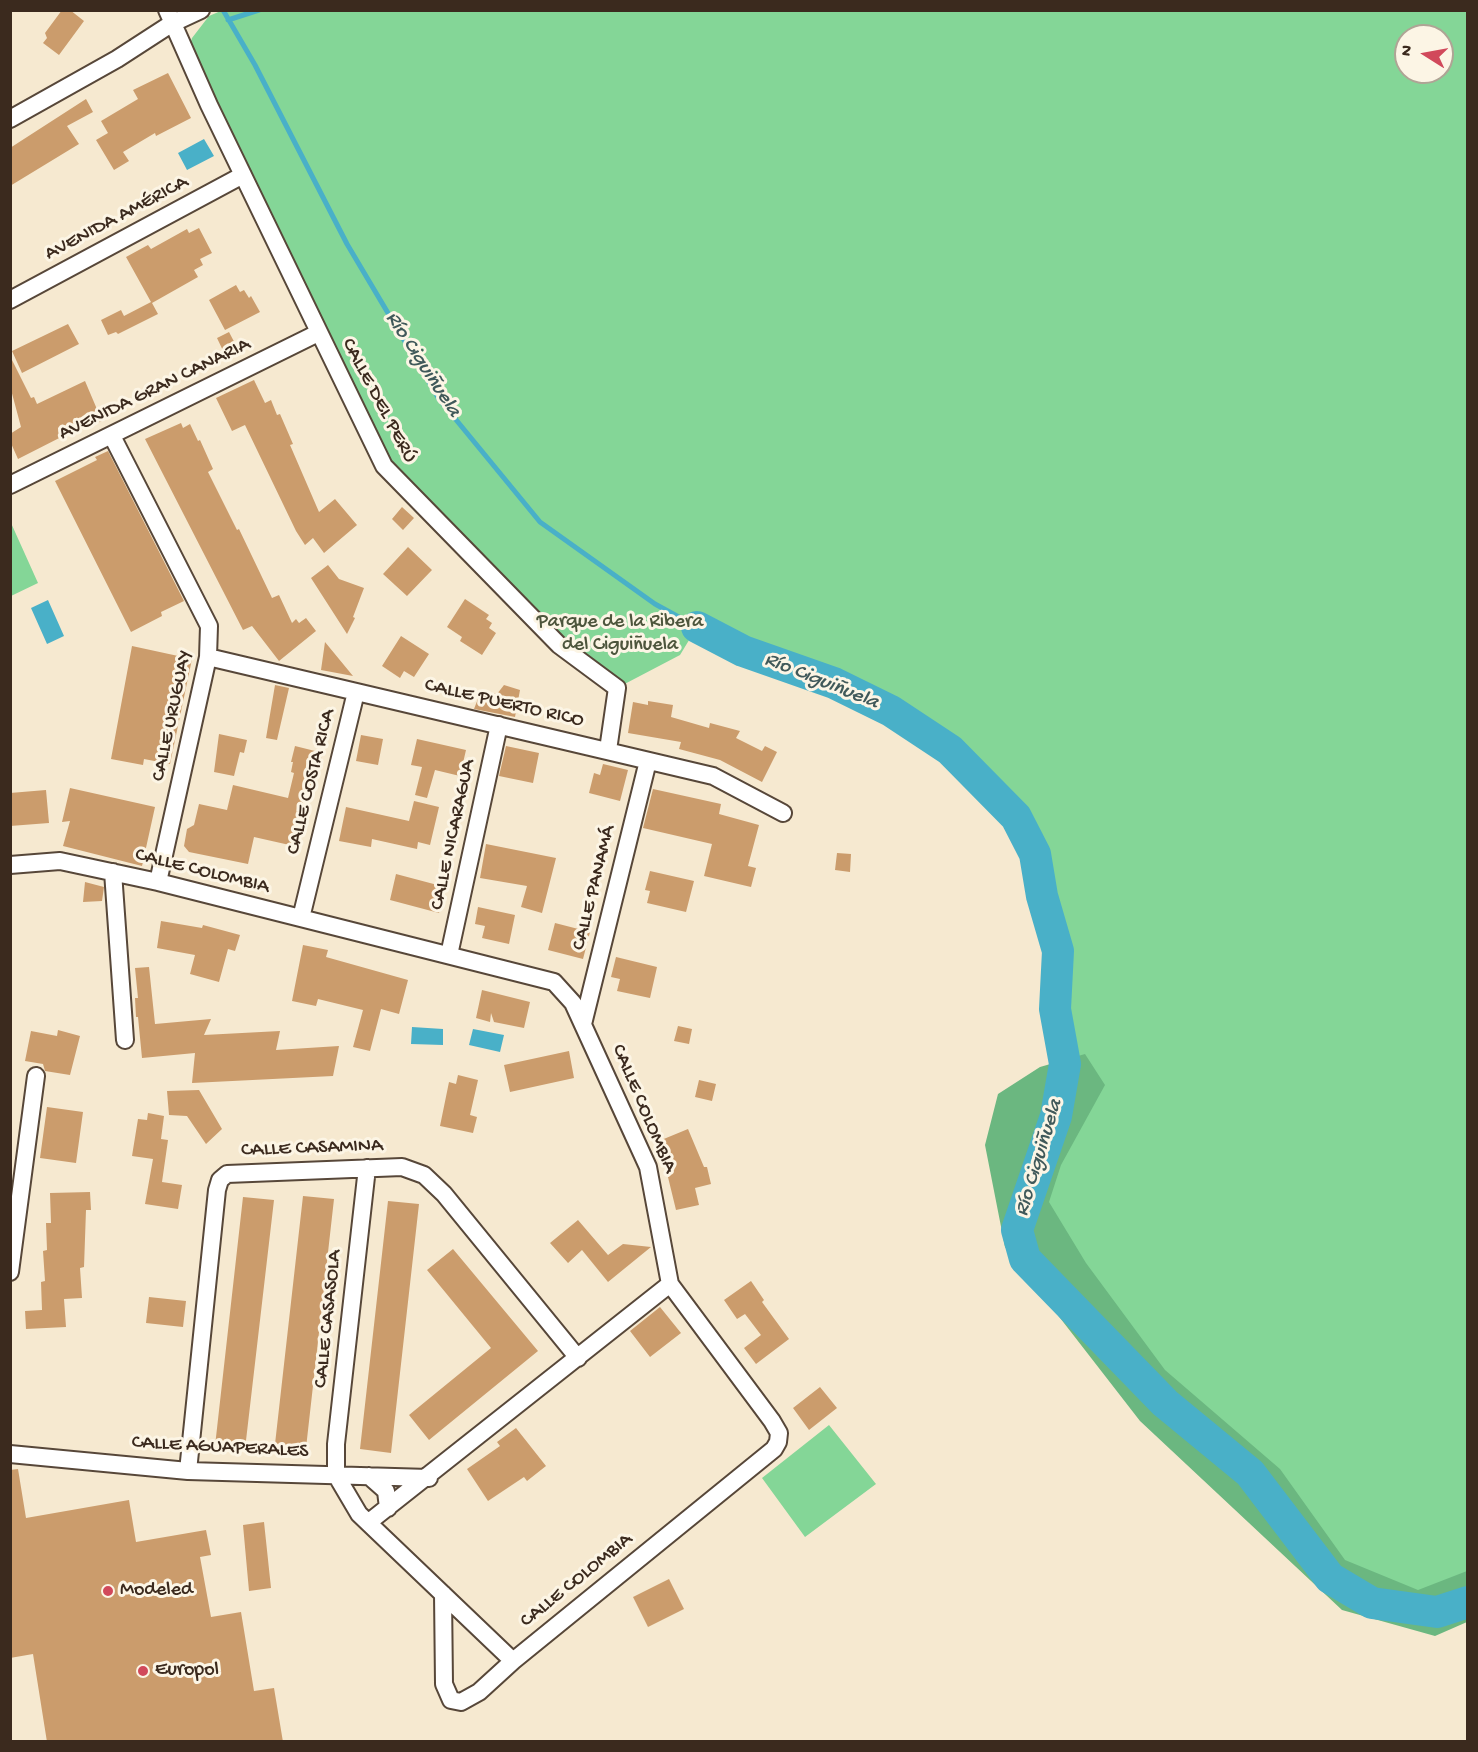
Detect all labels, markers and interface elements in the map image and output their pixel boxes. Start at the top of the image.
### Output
north arrow [1394,24,1454,84]
text: N [1397,44,1418,58]
street label: AVENIDA AMÉRICA [41,171,193,267]
water label: Río Ciguiñuela [379,308,465,422]
street label: AVENIDA GRAN CANARIA [55,333,255,447]
street label: CALLE DEL PERÚ [335,335,421,467]
park label: Parque de la Ribera del Ciguiñuela [537,611,703,658]
street label: CALLE URUGUAY [147,648,199,784]
water label: Río Ciguiñuela [760,648,882,716]
street label: CALLE PUERTO RICO [422,674,586,734]
street label: CALLE COSTA RICA [282,707,342,857]
street label: CALLE NICARAGUA [426,758,482,912]
street label: CALLE PANAMÁ [568,823,622,953]
street label: CALLE COLOMBIA [132,844,272,900]
street label: CALLE COLOMBIA [605,1041,681,1177]
water label: Río Ciguiñuela [1010,1097,1070,1219]
street label: CALLE CASAMINA [241,1135,383,1163]
street label: CALLE CASASOLA [310,1249,348,1389]
street label: CALLE AGUAPERALES [131,1431,309,1465]
street label: CALLE COLOMBIA [516,1528,638,1634]
place label: Modeled [120,1579,193,1603]
marker: Modeled [101,1584,115,1598]
place label: Europol [155,1659,219,1683]
marker: Europol [136,1664,150,1678]

